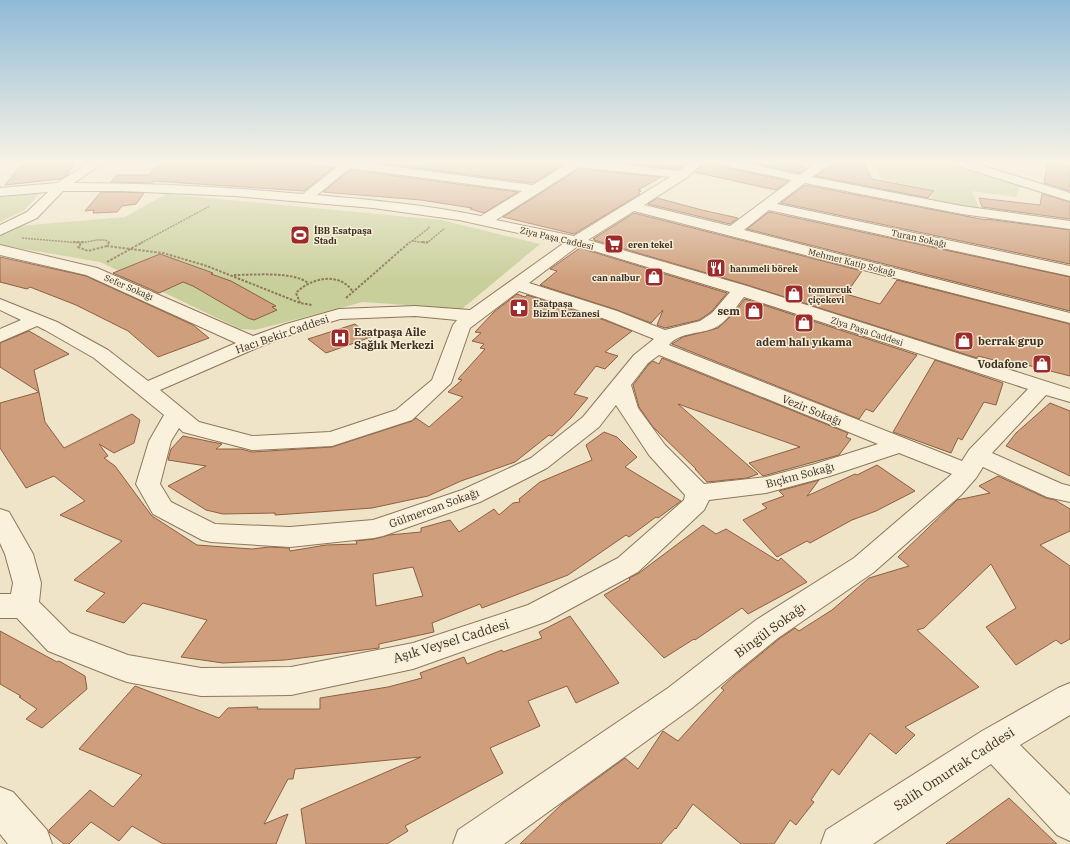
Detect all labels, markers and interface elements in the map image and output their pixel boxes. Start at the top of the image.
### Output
sports icon: İBB Esatpaşa Stadı [289,224,311,246]
street label: Ziya Paşa Caddesi [519,224,595,252]
place label: İBB Esatpaşa Stadı [314,225,372,246]
street label: Turan Sokağı [890,227,948,249]
supermarket icon: eren tekel [603,233,625,255]
place label: eren tekel [628,239,673,250]
street label: Mehmet Katip Sokağı [807,246,897,278]
restaurant icon: hanımeli börek [705,257,727,279]
place label: hanımeli börek [730,263,798,274]
shop icon: can nalbur [643,266,665,288]
street label: Sefer Sokağı [103,272,155,302]
place label: can nalbur [592,272,641,283]
shop icon: tomurcuk çiçekevi [783,283,805,305]
place label: tomurcuk çiçekevi [808,284,852,305]
pharmacy icon: Esatpaşa Bizim Eczanesi [508,297,530,319]
place label: Esatpaşa Bizim Eczanesi [533,298,600,319]
shop icon: sem [743,300,765,322]
place label: sem [718,304,740,318]
street label: Hacı Bekir Caddesi [233,311,331,357]
shop icon: adem halı yıkama [793,312,815,334]
street label: Ziya Paşa Caddesi [829,314,905,348]
place label: Esatpaşa Aile Sağlık Merkezi [354,325,434,352]
hospital icon: Esatpaşa Aile Sağlık Merkezi [329,327,351,349]
shop icon: berrak grup [953,330,975,352]
place label: berrak grup [978,334,1044,348]
place label: adem halı yıkama [756,335,852,349]
shop icon: Vodafone [1031,353,1053,375]
place label: Vodafone [978,357,1028,371]
street label: Vezir Sokağı [780,392,845,429]
street label: Bıçkın Sokağı [764,459,836,491]
street label: Gülmercan Sokağı [387,485,482,531]
street label: Bingül Sokağı [731,598,809,662]
street label: Aşık Veysel Caddesi [391,615,511,667]
street label: Salih Omurtak Caddesi [890,724,1018,814]

